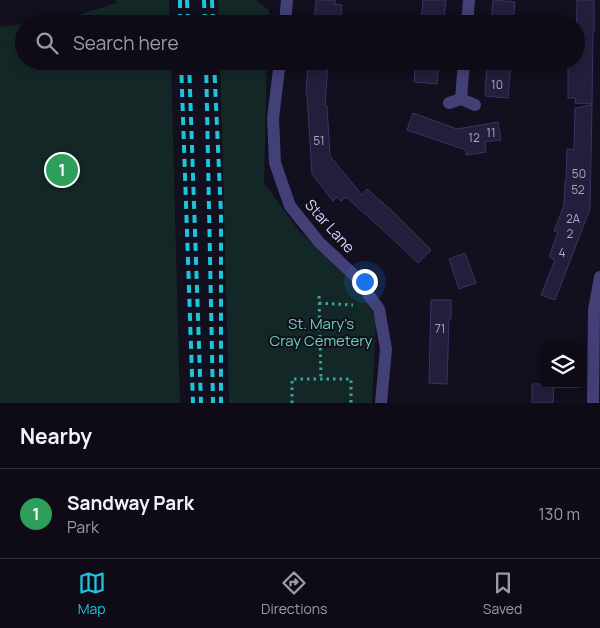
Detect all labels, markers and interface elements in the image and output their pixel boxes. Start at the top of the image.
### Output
search box [15,15,585,70]
icon: search [33,29,61,57]
text: Search here [73,30,179,56]
house number: 10 [491,76,503,93]
house number: 11 [486,124,496,141]
house number: 12 [468,129,480,146]
house number: 51 [313,132,325,149]
pin: 1 [46,151,78,189]
house number: 50 [572,165,586,182]
house number: 52 [571,181,585,198]
street label: Star Lane [300,195,360,258]
house number: 2A [566,210,580,227]
house number: 2 [567,225,574,242]
house number: 4 [558,244,566,261]
your location [352,269,378,295]
park label: St. Mary's Cray Cemetery [269,313,373,351]
house number: 71 [435,320,445,337]
map controls [540,343,585,388]
button: layers [540,343,585,388]
text: Nearby [20,422,92,450]
text: Sandway Park [67,490,194,516]
text: 1 [32,503,40,525]
text: 130 m [538,503,580,525]
text: Park [67,516,99,538]
tab: Map [78,569,106,618]
tab: Directions [261,569,327,618]
tab: Saved [483,569,522,618]

